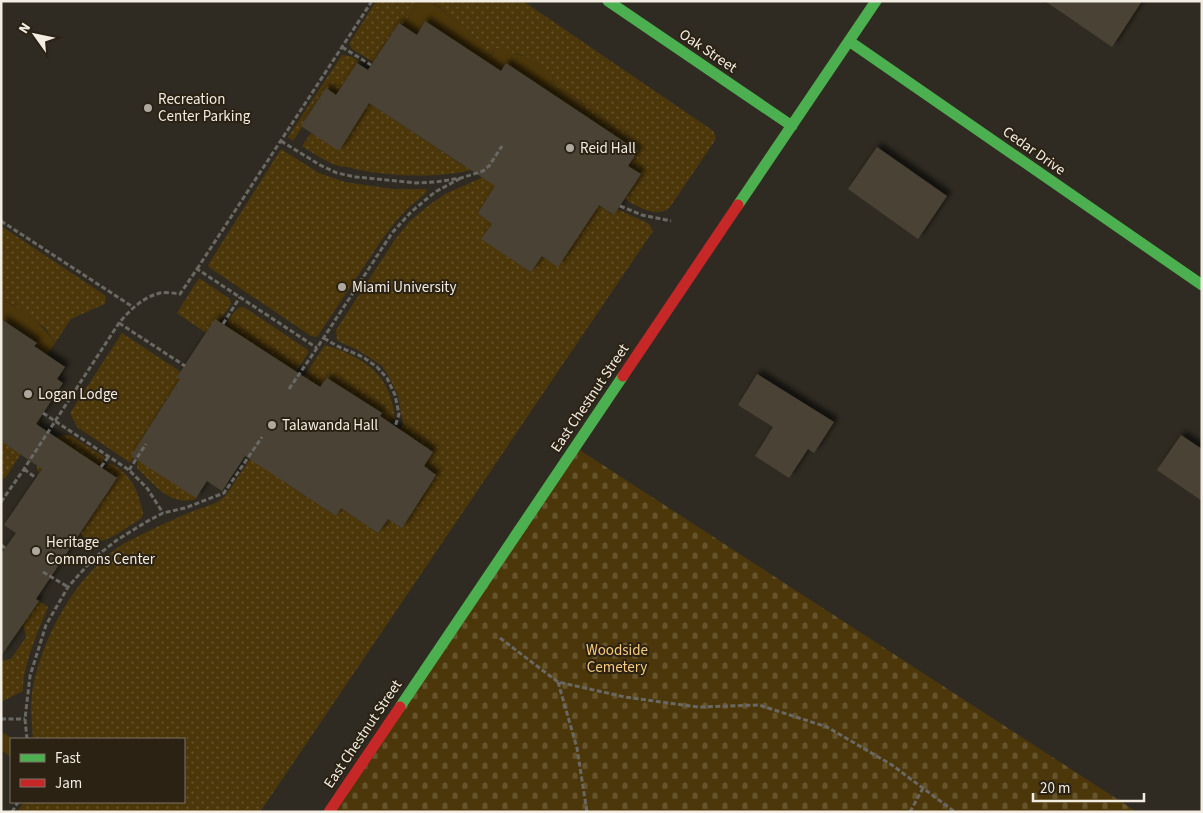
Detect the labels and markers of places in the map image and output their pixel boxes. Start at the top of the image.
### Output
place label: Recreation Center Parking [158,89,251,127]
marker: Recreation Center Parking [142,102,154,114]
place label: Reid Hall [580,138,636,159]
marker: Reid Hall [564,142,576,154]
place label: Miami University [352,277,456,298]
marker: Miami University [336,281,348,293]
place label: Logan Lodge [38,384,118,405]
marker: Logan Lodge [22,388,34,400]
place label: Talawanda Hall [282,415,378,436]
marker: Talawanda Hall [266,419,278,431]
place label: Heritage Commons Center [46,532,156,570]
marker: Heritage Commons Center [30,545,42,557]

